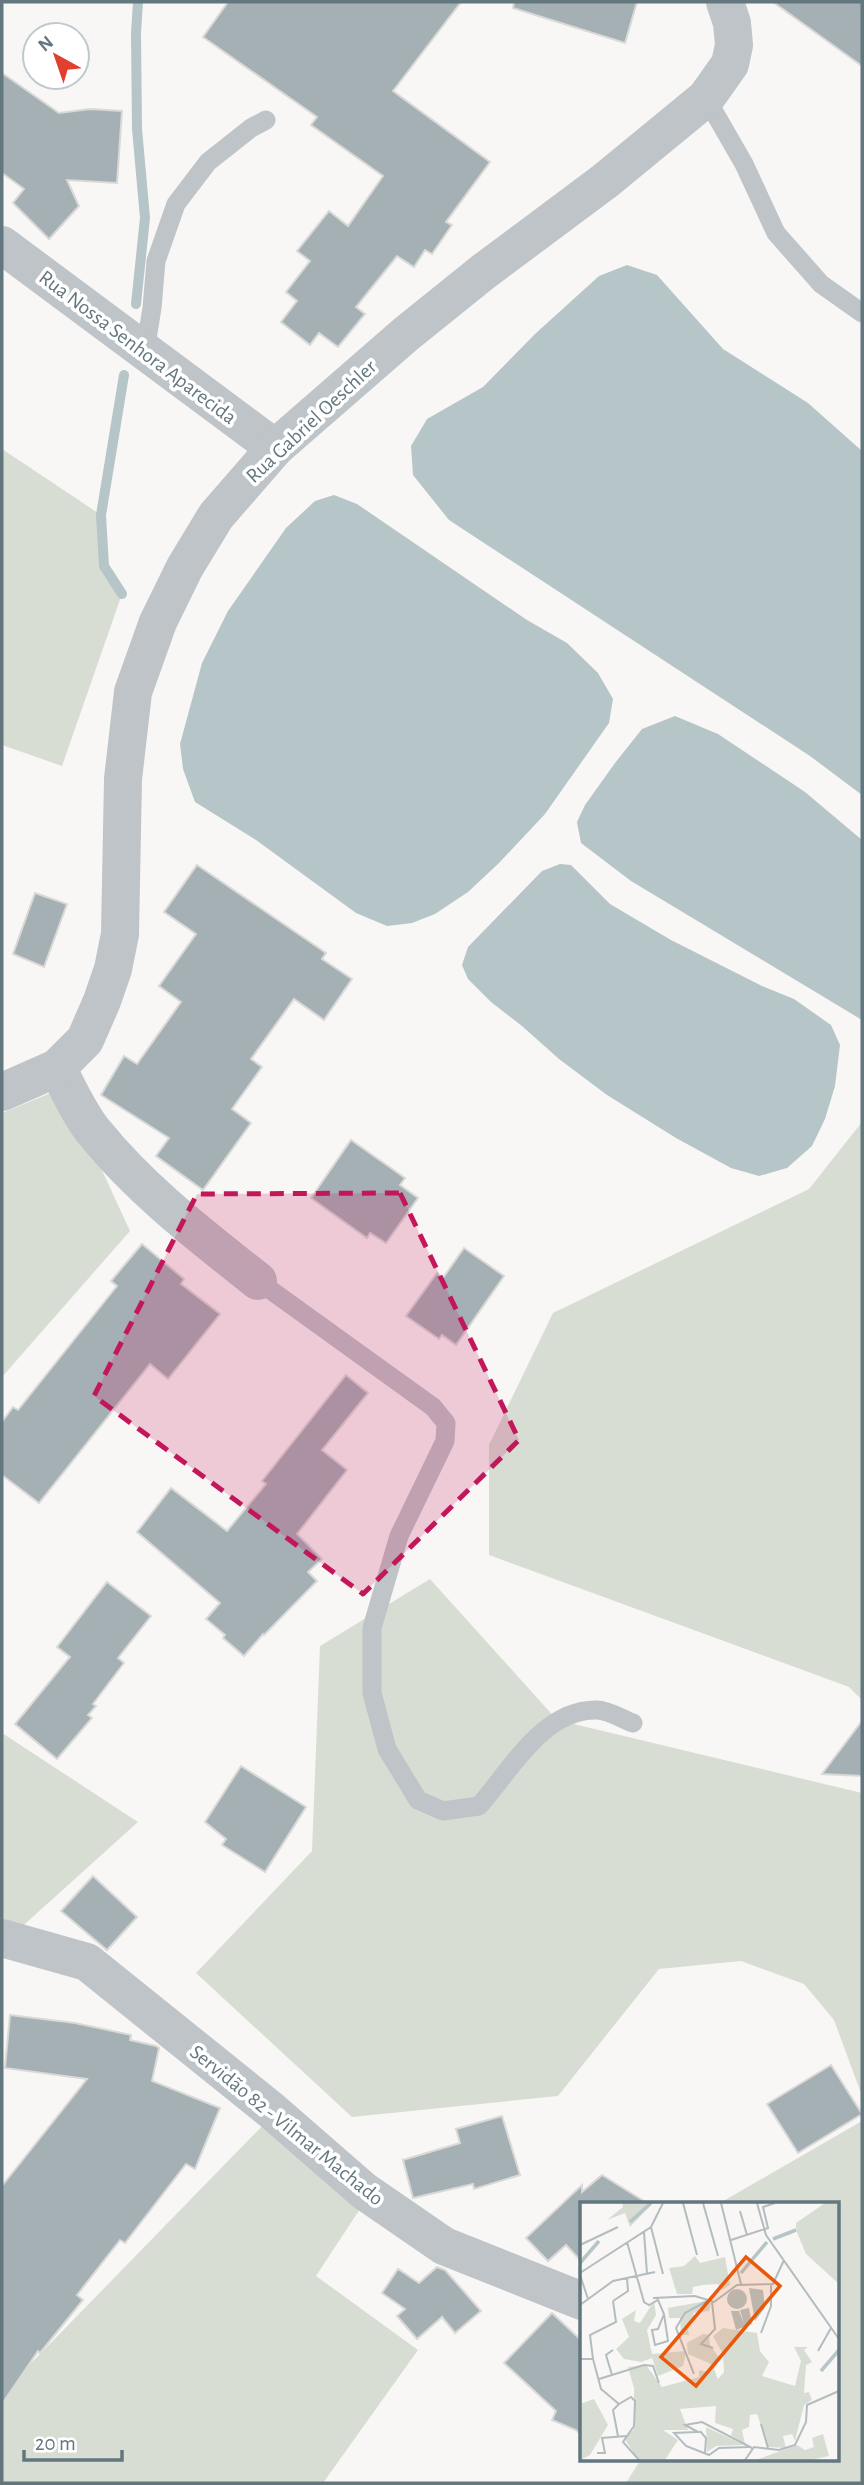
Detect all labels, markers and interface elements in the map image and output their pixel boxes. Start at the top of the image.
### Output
north arrow [21,21,91,91]
text: N [35,33,57,56]
street label: Rua Nossa Senhora Aparecida [35,267,240,428]
street label: Rua Gabriel Oeschler [242,356,381,487]
street label: Servidão 82 - Vilmar Machado [186,2041,387,2210]
inset map [580,2202,840,2460]
scale bar [24,2418,122,2462]
text: 20 m [35,2433,76,2454]

